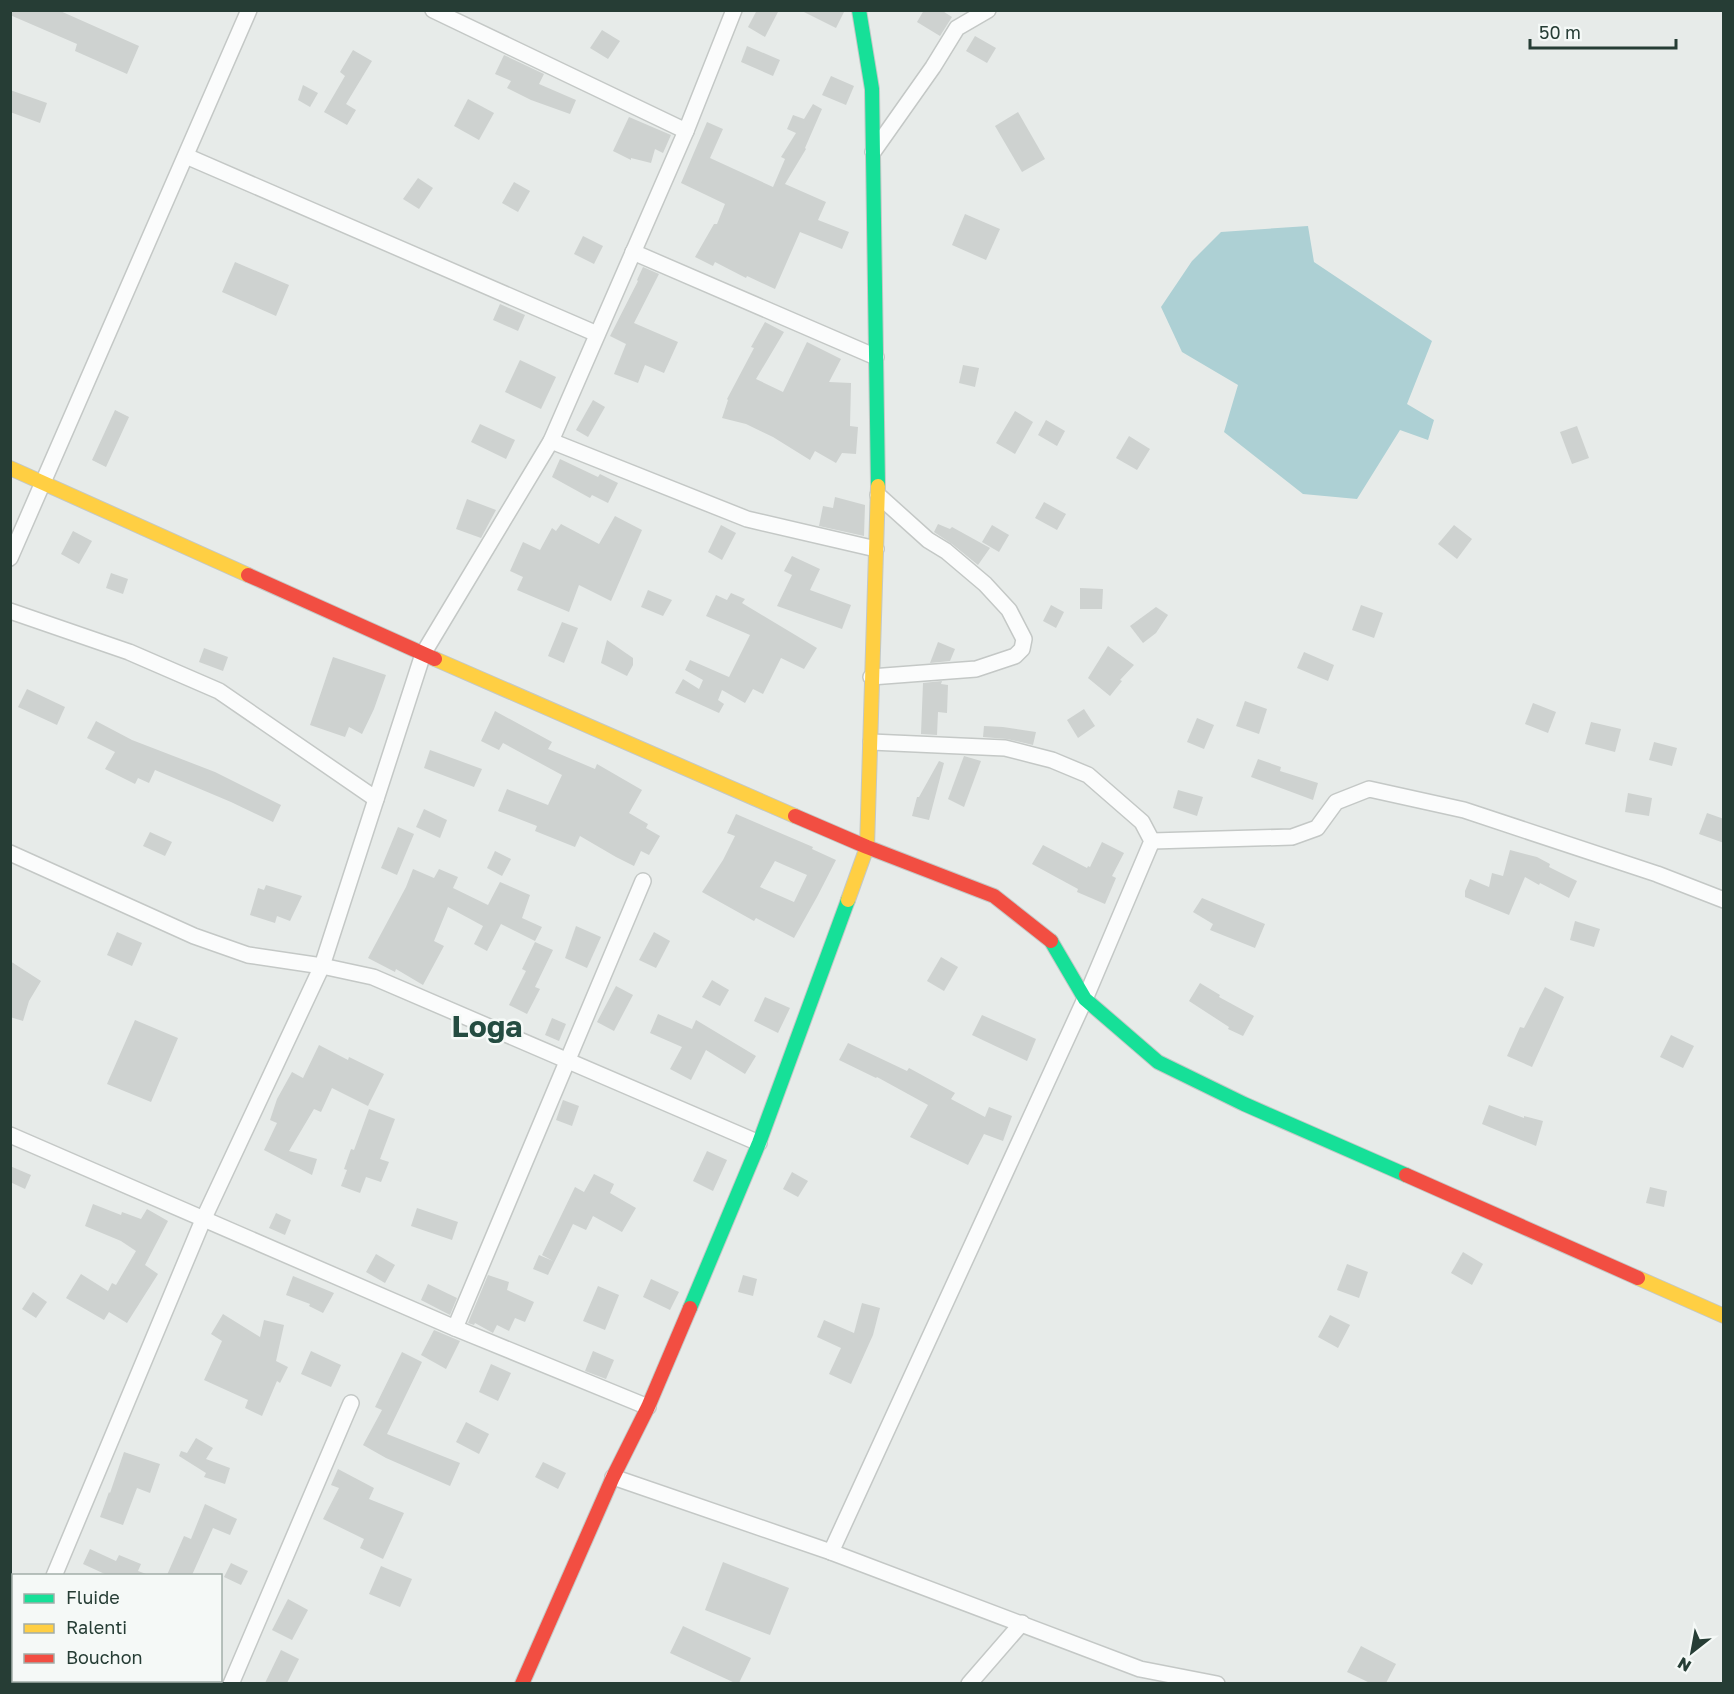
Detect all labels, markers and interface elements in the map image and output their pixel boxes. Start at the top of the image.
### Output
scale bar [1530,12,1676,50]
text: 50 m [1539,21,1581,43]
district label: Loga [452,1008,522,1044]
legend [12,1574,222,1682]
text: Fluide [66,1586,120,1608]
text: Ralenti [66,1616,127,1638]
north arrow [1662,1622,1722,1682]
text: Bouchon [66,1646,143,1668]
text: N [1674,1653,1695,1677]

